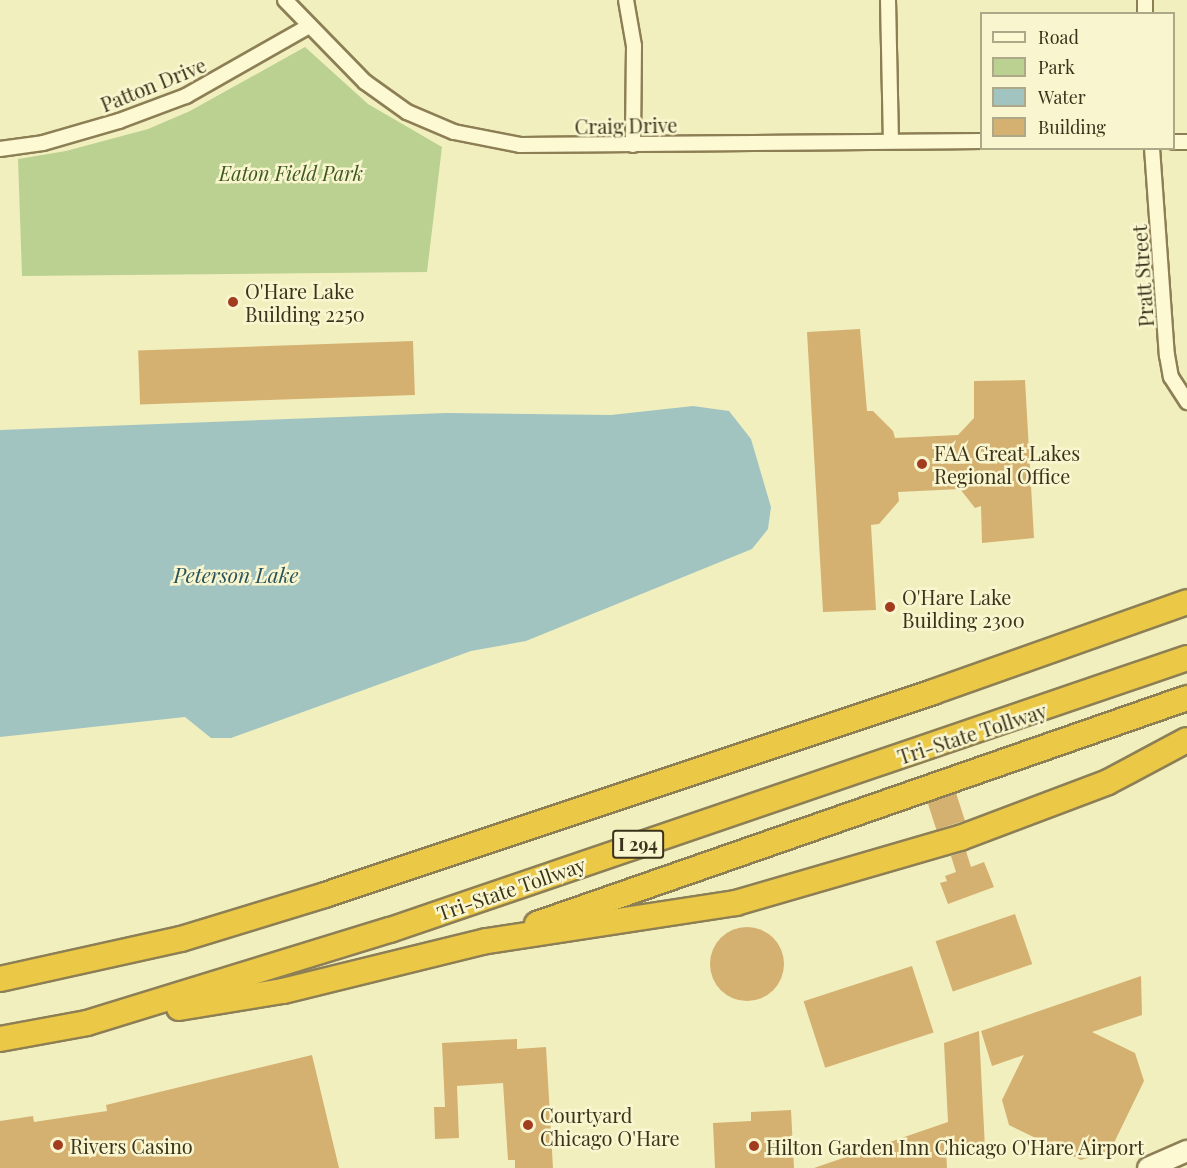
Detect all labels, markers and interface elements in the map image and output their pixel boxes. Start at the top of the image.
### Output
legend [980,12,1175,150]
text: Road [1038,25,1079,49]
street label: Patton Drive [97,52,209,116]
text: Park [1038,55,1075,79]
text: Water [1038,85,1086,109]
street label: Craig Drive [574,112,678,138]
text: Building [1038,115,1106,139]
park label: Eaton Field Park [219,160,363,184]
street label: Pratt Street [1126,224,1158,328]
place label: O'Hare Lake Building 2250 [245,278,365,325]
marker: O'Hare Lake Building 2250 [226,295,240,309]
place label: FAA Great Lakes Regional Office [934,440,1081,487]
marker: FAA Great Lakes Regional Office [915,457,929,471]
water label: Peterson Lake [173,561,299,587]
place label: O'Hare Lake Building 2300 [902,584,1025,631]
marker: O'Hare Lake Building 2300 [883,600,897,614]
street label: Tri-State Tollway [894,698,1050,768]
road number: I 294 [611,829,665,859]
street label: Tri-State Tollway [433,851,589,925]
place label: Courtyard Chicago O'Hare [540,1102,680,1149]
marker: Courtyard Chicago O'Hare [521,1118,535,1132]
place label: Rivers Casino [70,1133,193,1157]
place label: Hilton Garden Inn Chicago O'Hare Airport [766,1134,1145,1158]
marker: Rivers Casino [51,1138,65,1152]
marker: Hilton Garden Inn Chicago O'Hare Airport [747,1139,761,1153]

